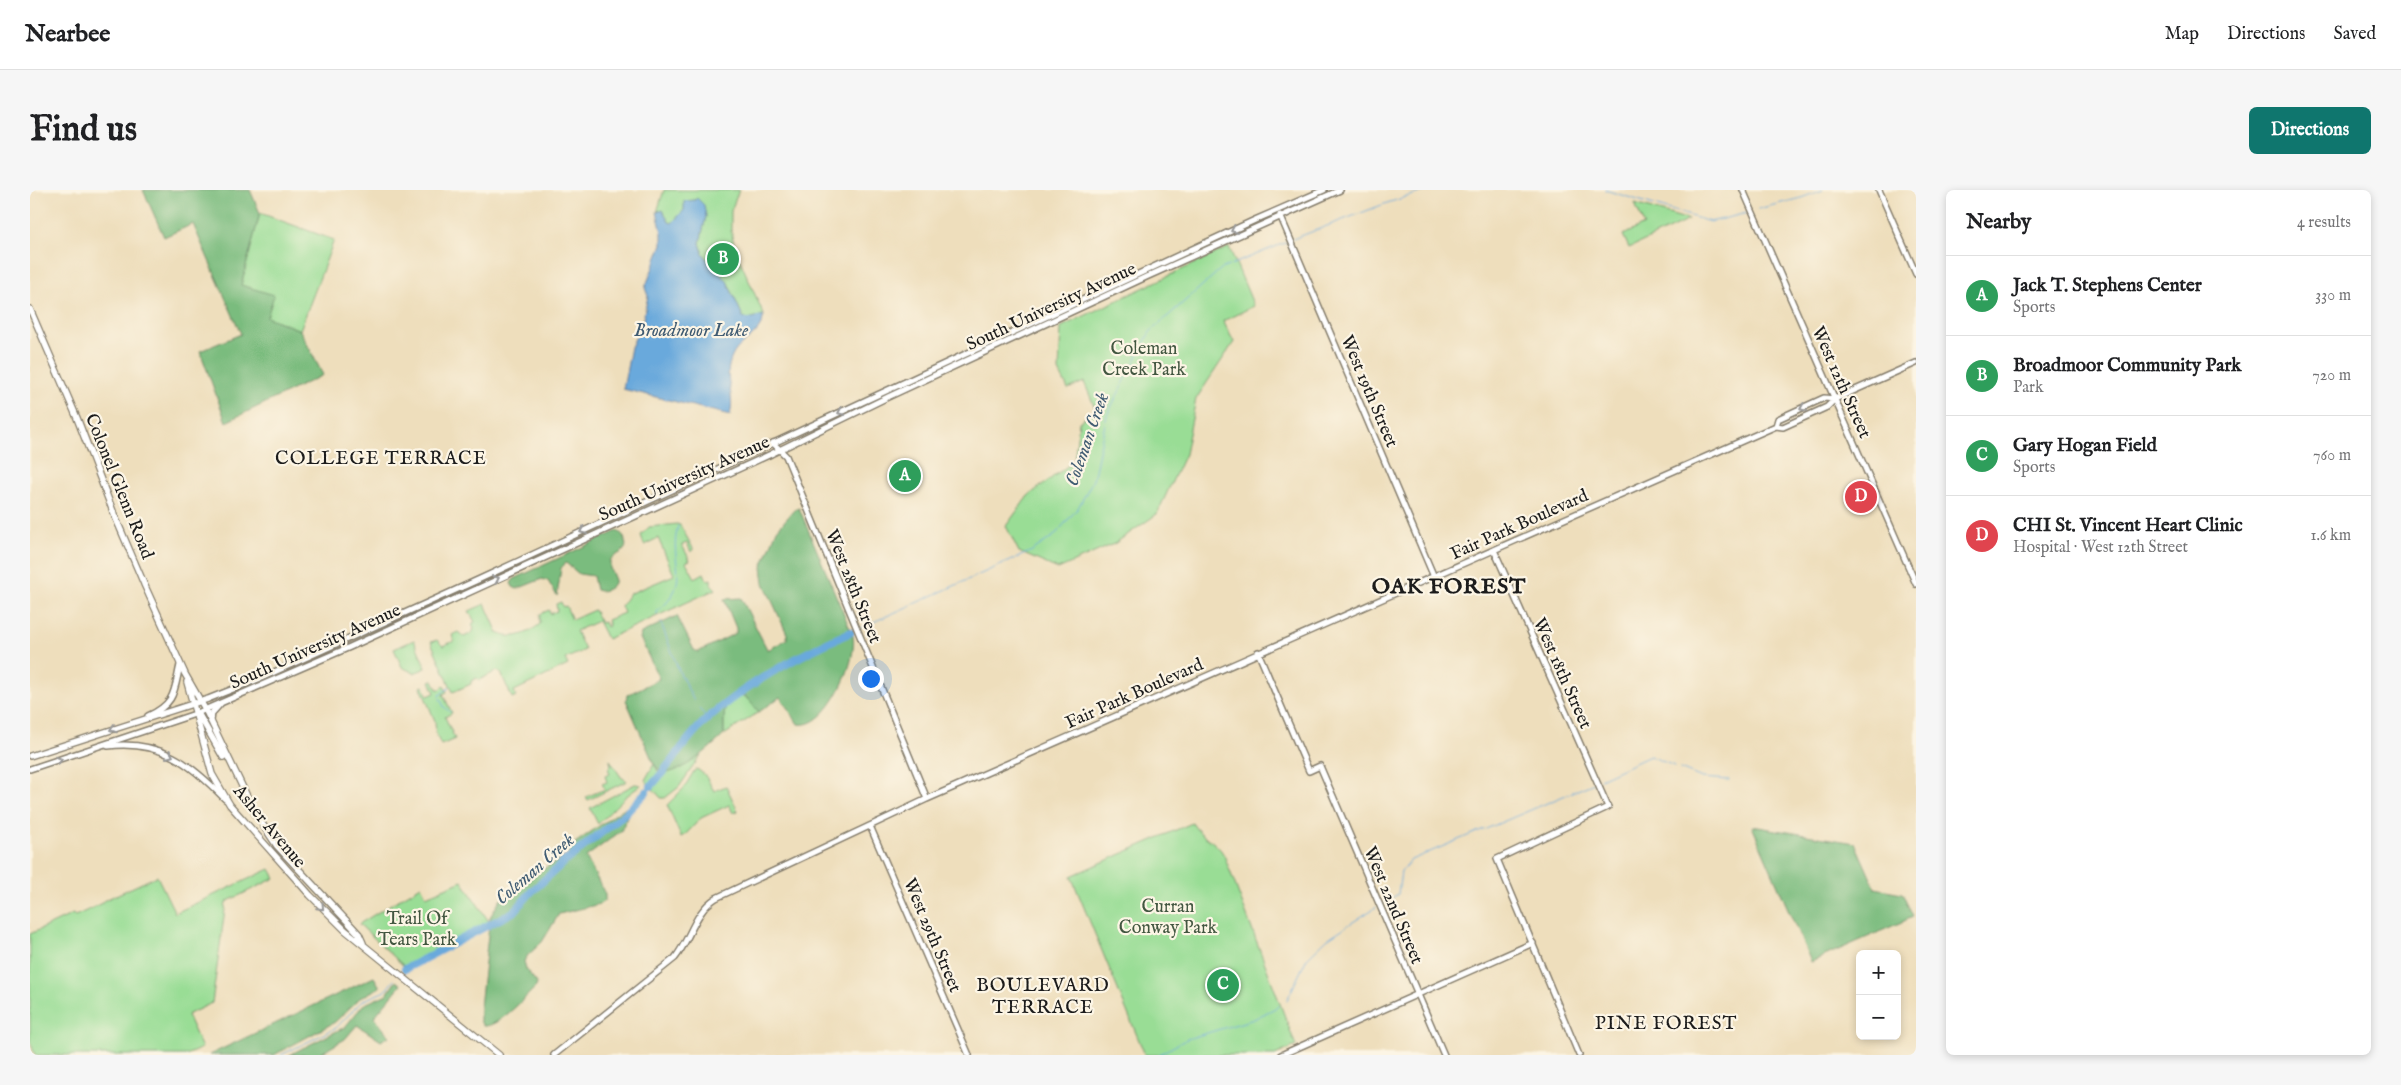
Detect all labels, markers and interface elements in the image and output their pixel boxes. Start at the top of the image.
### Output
text: Nearbee [25,19,110,50]
text: Map [2165,23,2199,46]
text: Directions [2227,23,2305,46]
text: Saved [2333,23,2376,46]
button: Directions [2249,107,2371,154]
text: Find us [30,108,137,153]
text: Nearby [1966,209,2031,236]
text: 4 results [2297,213,2351,233]
one-way arrow [1230,223,1239,234]
pin: B [707,240,739,278]
street label: South University Avenue [963,258,1140,357]
text: Jack T. Stephens Center [2013,274,2202,298]
text: A [1977,286,1987,306]
text: 330 m [2315,286,2351,306]
text: Sports [2013,298,2055,318]
water label: Broadmoor Lake [634,319,749,343]
street label: West 12th Street [1806,323,1876,442]
street label: West 19th Street [1335,332,1403,451]
park label: Coleman Creek Park [1102,338,1186,382]
text: Broadmoor Community Park [2013,354,2242,378]
text: B [1977,366,1987,386]
text: 720 m [2312,366,2351,386]
text: Park [2013,378,2043,398]
water label: Coleman Creek [1061,389,1115,490]
one-way arrow [1799,402,1808,412]
one-way arrow [837,406,846,417]
street label: Colonel Glenn Road [79,410,158,563]
street label: South University Avenue [596,431,774,527]
text: Gary Hogan Field [2013,434,2157,458]
text: C [1976,446,1988,466]
text: 760 m [2313,446,2351,466]
district label: COLLEGE TERRACE [275,447,487,471]
pin: A [889,457,921,495]
text: Sports [2013,458,2055,478]
pin: D [1845,478,1877,516]
street label: Fair Park Boulevard [1447,485,1592,566]
text: CHI St. Vincent Heart Clinic [2013,514,2243,538]
one-way arrow [579,525,588,536]
street label: West 28th Street [819,526,886,647]
text: D [1976,526,1988,546]
text: 1.6 km [2310,526,2351,546]
text: Hospital · West 12th Street [2013,538,2188,558]
district label: OAK FOREST [1372,573,1526,601]
one-way arrow [491,575,500,586]
street label: South University Avenue [227,599,405,695]
street label: West 18th Street [1527,615,1596,733]
street label: Fair Park Boulevard [1062,654,1207,735]
your location [858,666,884,692]
one-way arrow [109,724,118,734]
one-way arrow [165,748,174,759]
one-way arrow [54,755,63,765]
street label: Asher Avenue [227,780,310,873]
water label: Coleman Creek [491,828,580,910]
street label: West 22nd Street [1357,843,1428,968]
street label: West 29th Street [897,875,966,996]
park label: Curran Conway Park [1119,896,1218,940]
one-way arrow [315,901,324,910]
park label: Trail Of Tears Park [378,908,457,952]
map controls [1856,950,1901,1040]
button: + [1856,950,1901,995]
pin: C [1207,966,1239,1004]
district label: BOULEVARD TERRACE [976,974,1110,1020]
button: − [1856,995,1901,1040]
district label: PINE FOREST [1595,1012,1737,1036]

